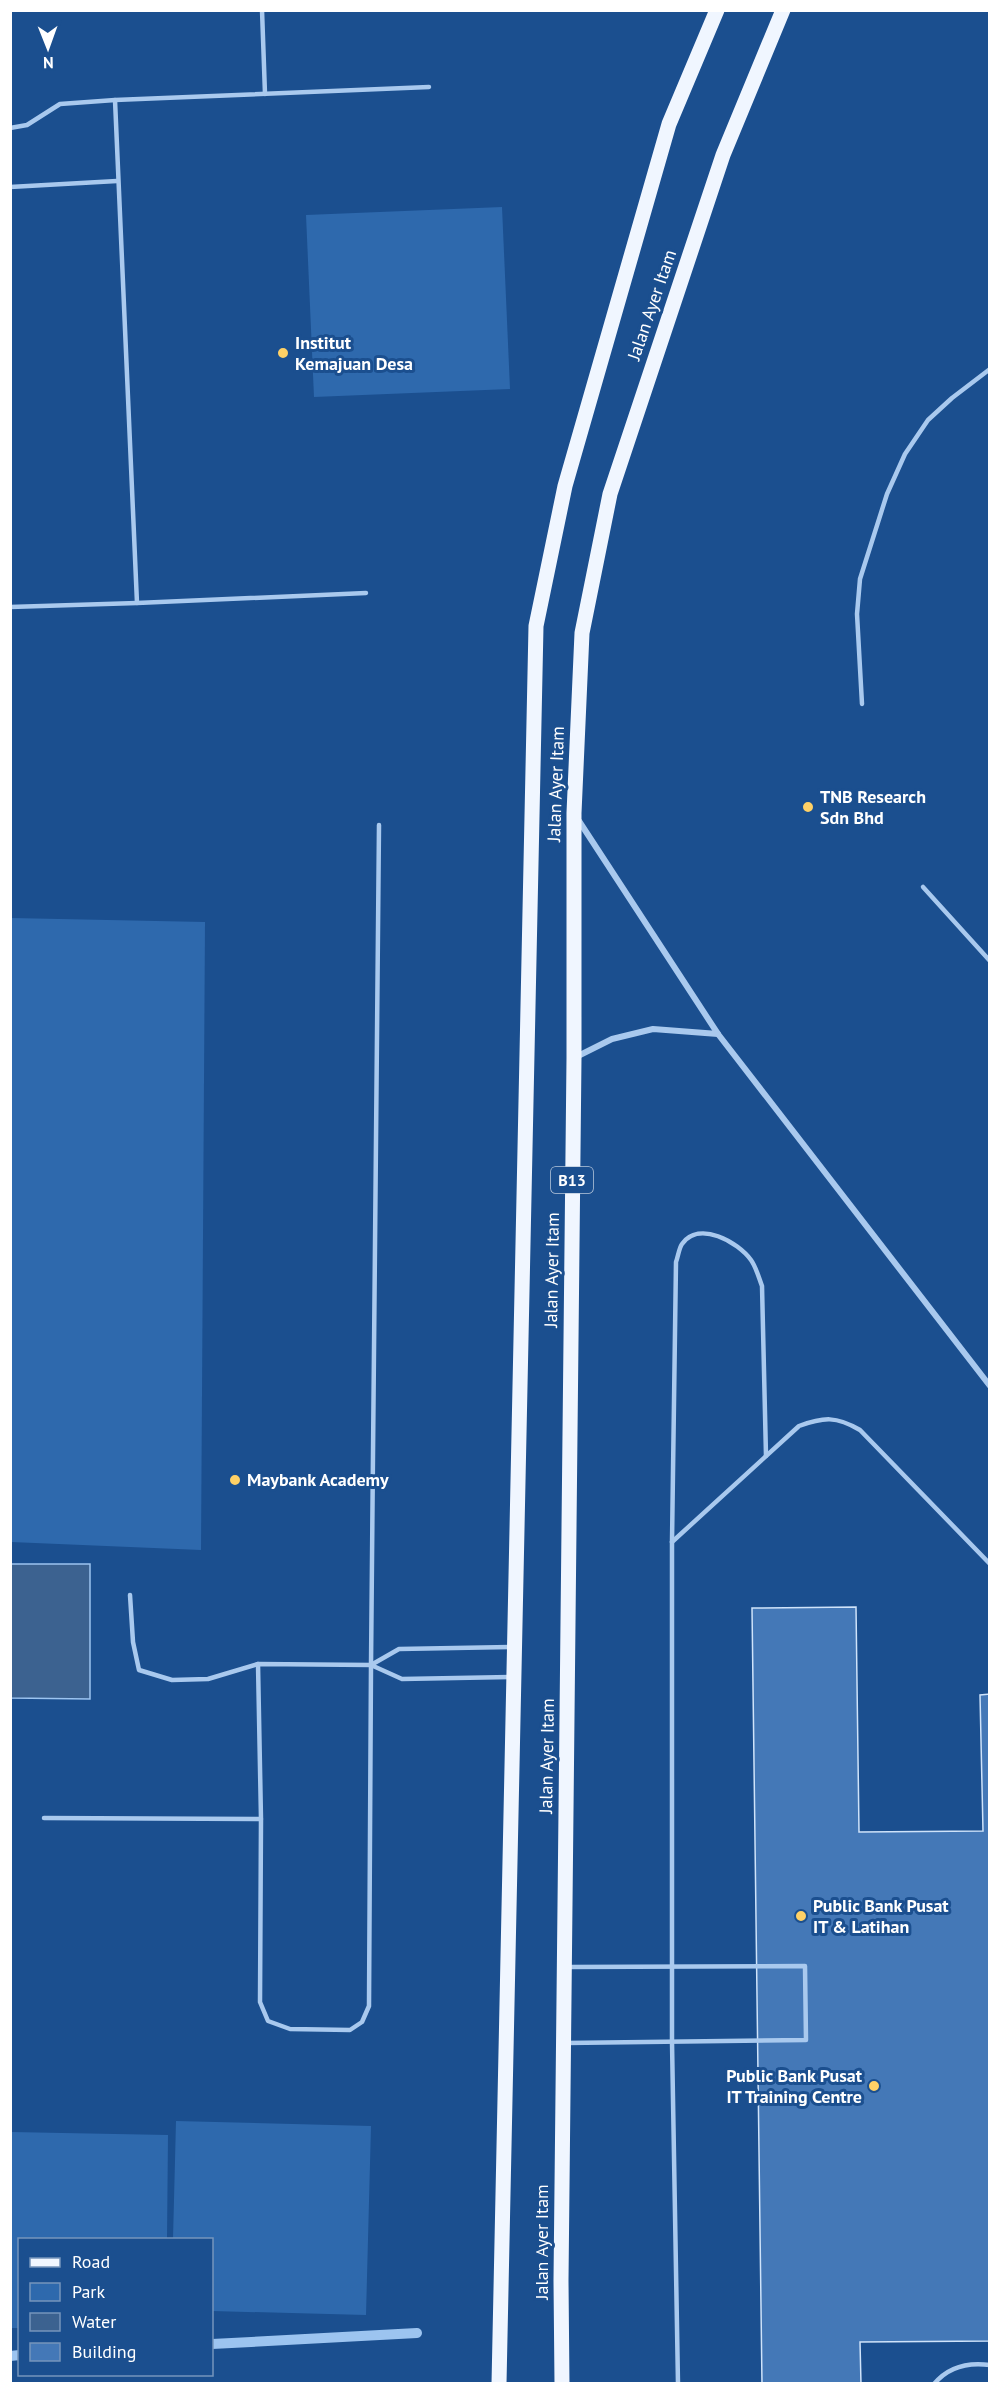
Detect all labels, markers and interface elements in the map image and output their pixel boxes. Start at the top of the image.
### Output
north arrow [18,18,78,78]
text: N [43,53,54,73]
street label: Jalan Ayer Itam [622,246,681,364]
place label: Institut Kemajuan Desa [295,331,413,375]
marker: Institut Kemajuan Desa [276,346,290,360]
street label: Jalan Ayer Itam [542,726,569,843]
place label: TNB Research Sdn Bhd [820,785,926,829]
marker: TNB Research Sdn Bhd [801,800,815,814]
road number: B13 [551,1167,593,1193]
street label: Jalan Ayer Itam [539,1212,564,1329]
place label: Maybank Academy [247,1468,389,1491]
marker: Maybank Academy [228,1473,242,1487]
street label: Jalan Ayer Itam [534,1698,559,1815]
place label: Public Bank Pusat IT & Latihan [813,1894,949,1938]
marker: Public Bank Pusat IT & Latihan [794,1909,808,1923]
place label: Public Bank Pusat IT Training Centre [726,2064,863,2108]
marker: Public Bank Pusat IT Training Centre [867,2079,881,2093]
street label: Jalan Ayer Itam [530,2184,553,2301]
legend [18,2238,213,2376]
text: Road [72,2250,110,2273]
text: Park [72,2280,105,2303]
text: Water [72,2310,116,2333]
text: Building [72,2340,136,2363]

